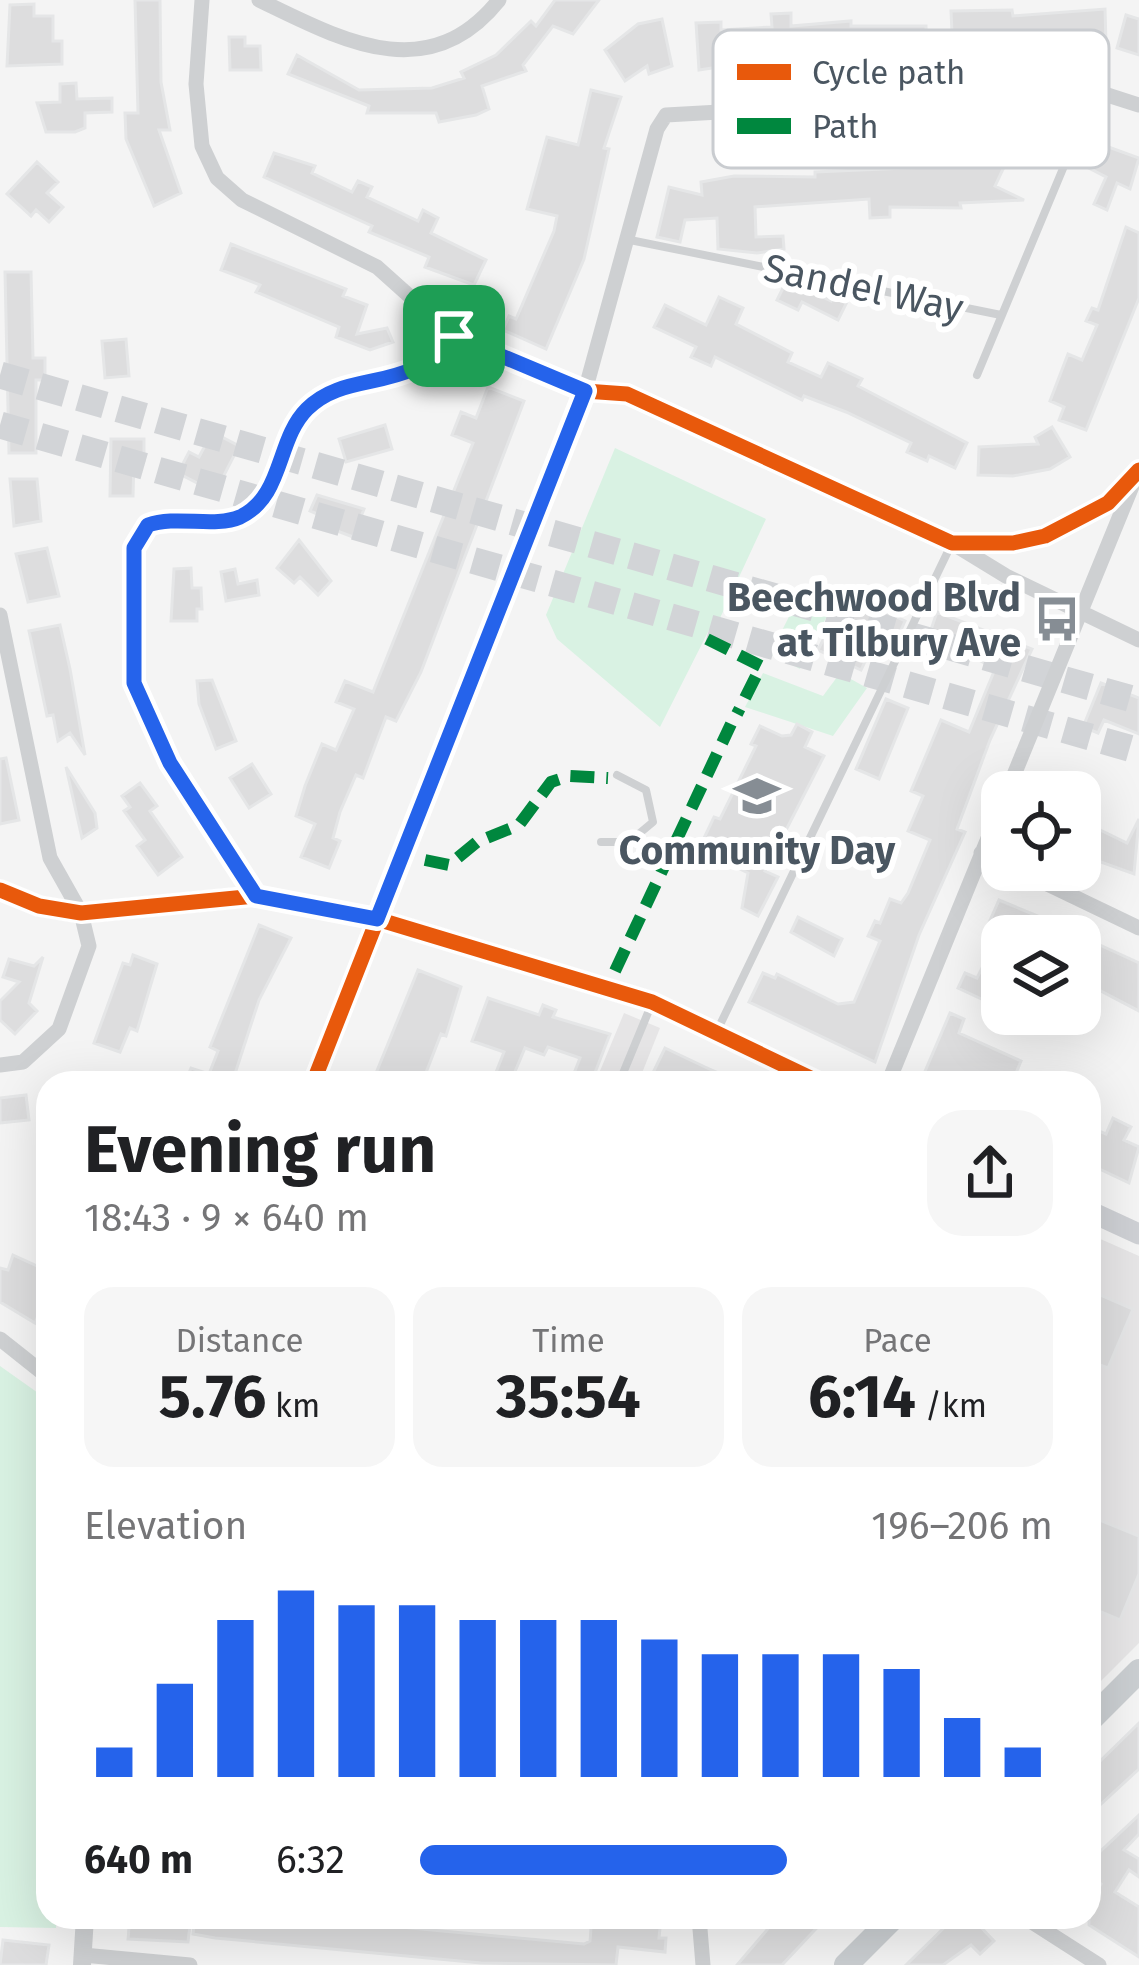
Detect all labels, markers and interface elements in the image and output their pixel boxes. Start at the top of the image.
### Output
legend [713,30,1109,168]
text: Cycle path [812,53,965,93]
text: Path [812,107,879,147]
street label: Sandel Way [760,244,968,332]
pin [403,285,505,387]
icon: arrive [421,303,487,369]
place label: Beechwood Blvd at Tilbury Ave [727,575,1021,666]
bus stop icon: Beechwood Blvd at Tilbury Ave [1032,594,1082,644]
school or university icon: Community Day [732,771,782,821]
map controls [981,771,1101,1035]
button: locate [981,771,1101,891]
place label: Community Day [619,828,896,874]
button: layers [981,915,1101,1035]
text: Evening run [84,1110,436,1189]
button: share [927,1110,1053,1236]
text: 18:43 · 9 × 640 m [84,1195,369,1241]
text: Distance [175,1321,304,1361]
text: Time [532,1321,605,1361]
text: Pace [863,1321,932,1361]
text: 5.76 [159,1361,266,1433]
text: 35:54 [496,1361,641,1433]
text: 6:14 [808,1361,916,1433]
text: km [266,1386,320,1426]
text: /km [916,1386,987,1426]
text: Elevation [84,1503,247,1549]
text: 196–206 m [871,1503,1053,1549]
text: 640 m [84,1837,193,1883]
text: 6:32 [276,1837,345,1883]

